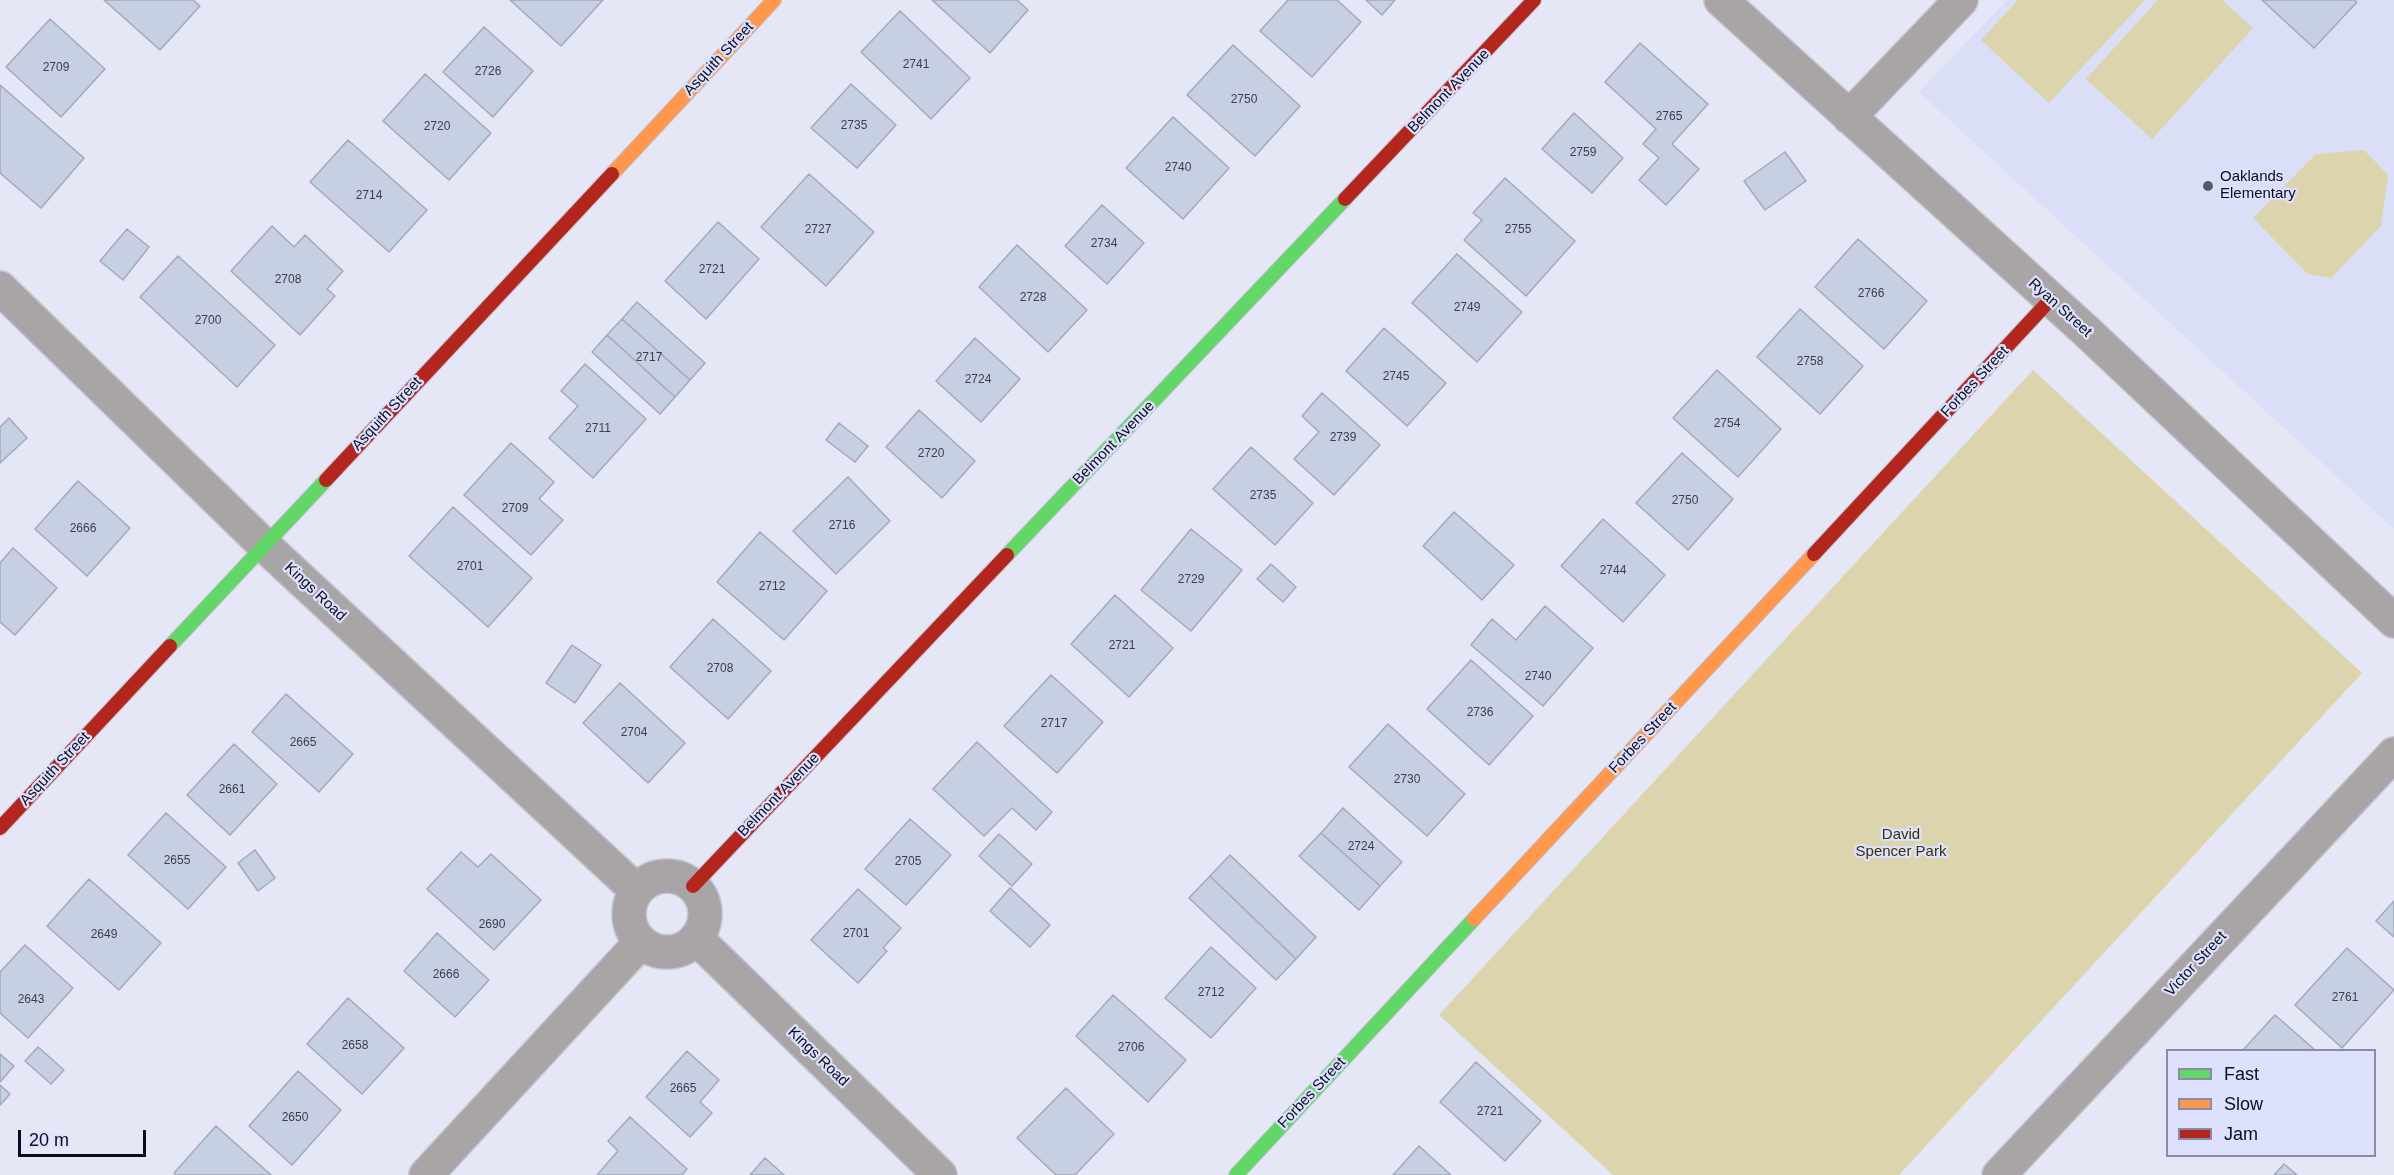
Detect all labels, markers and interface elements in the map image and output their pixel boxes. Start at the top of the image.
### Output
street label: Asquith Street [680,18,758,100]
street label: Belmont Avenue [1404,45,1494,137]
house number: 2741 [903,58,929,72]
house number: 2709 [43,61,69,75]
house number: 2726 [475,65,501,79]
house number: 2750 [1231,93,1257,107]
house number: 2765 [1656,110,1682,124]
house number: 2735 [841,119,867,133]
house number: 2720 [424,120,450,134]
house number: 2759 [1570,146,1596,160]
house number: 2740 [1165,161,1191,175]
place label: Oaklands Elementary [2220,168,2296,203]
marker: Oaklands Elementary [2201,179,2215,193]
house number: 2714 [356,189,382,203]
house number: 2727 [805,223,831,237]
house number: 2755 [1505,223,1531,237]
house number: 2734 [1091,237,1117,251]
house number: 2721 [699,263,725,277]
house number: 2708 [275,273,301,287]
street label: Ryan Street [2025,275,2095,341]
house number: 2766 [1858,287,1884,301]
house number: 2728 [1020,291,1046,305]
house number: 2749 [1454,301,1480,315]
house number: 2700 [195,314,221,328]
street label: Forbes Street [1937,343,2013,421]
house number: 2717 [636,351,662,365]
house number: 2758 [1797,355,1823,369]
house number: 2745 [1383,370,1409,384]
street label: Asquith Street [348,373,426,455]
house number: 2724 [965,373,991,387]
street label: Belmont Avenue [1069,397,1159,489]
house number: 2754 [1714,417,1740,431]
house number: 2711 [585,422,611,436]
house number: 2739 [1330,431,1356,445]
house number: 2720 [918,447,944,461]
house number: 2735 [1250,489,1276,503]
house number: 2750 [1672,494,1698,508]
house number: 2709 [502,502,528,516]
house number: 2716 [829,519,855,533]
house number: 2666 [70,522,96,536]
street label: Kings Road [281,559,349,625]
house number: 2701 [457,560,483,574]
house number: 2744 [1600,564,1626,578]
house number: 2729 [1178,573,1204,587]
house number: 2712 [759,580,785,594]
house number: 2721 [1109,639,1135,653]
house number: 2708 [707,662,733,676]
house number: 2740 [1525,670,1551,684]
street label: Forbes Street [1605,699,1681,777]
house number: 2736 [1467,706,1493,720]
house number: 2717 [1041,717,1067,731]
house number: 2704 [621,726,647,740]
street label: Asquith Street [16,728,94,810]
house number: 2665 [290,736,316,750]
street label: Belmont Avenue [734,749,824,841]
house number: 2730 [1394,773,1420,787]
house number: 2661 [219,783,245,797]
park label: David Spencer Park [1856,826,1946,861]
house number: 2724 [1348,840,1374,854]
house number: 2655 [164,854,190,868]
house number: 2705 [895,855,921,869]
house number: 2690 [479,918,505,932]
house number: 2701 [843,927,869,941]
house number: 2649 [91,928,117,942]
street label: Victor Street [2161,928,2231,1000]
house number: 2666 [433,968,459,982]
house number: 2712 [1198,986,1224,1000]
house number: 2761 [2332,991,2358,1005]
house number: 2643 [18,993,44,1007]
street label: Kings Road [784,1024,852,1090]
house number: 2658 [342,1039,368,1053]
house number: 2706 [1118,1041,1144,1055]
legend [2166,1049,2376,1157]
street label: Forbes Street [1274,1054,1350,1132]
text: Fast [2224,1064,2259,1084]
house number: 2665 [670,1082,696,1096]
text: Slow [2224,1094,2263,1114]
house number: 2721 [1477,1105,1503,1119]
house number: 2650 [282,1111,308,1125]
scale bar [21,1118,148,1156]
text: Jam [2224,1124,2258,1144]
text: 20 m [29,1130,69,1150]

